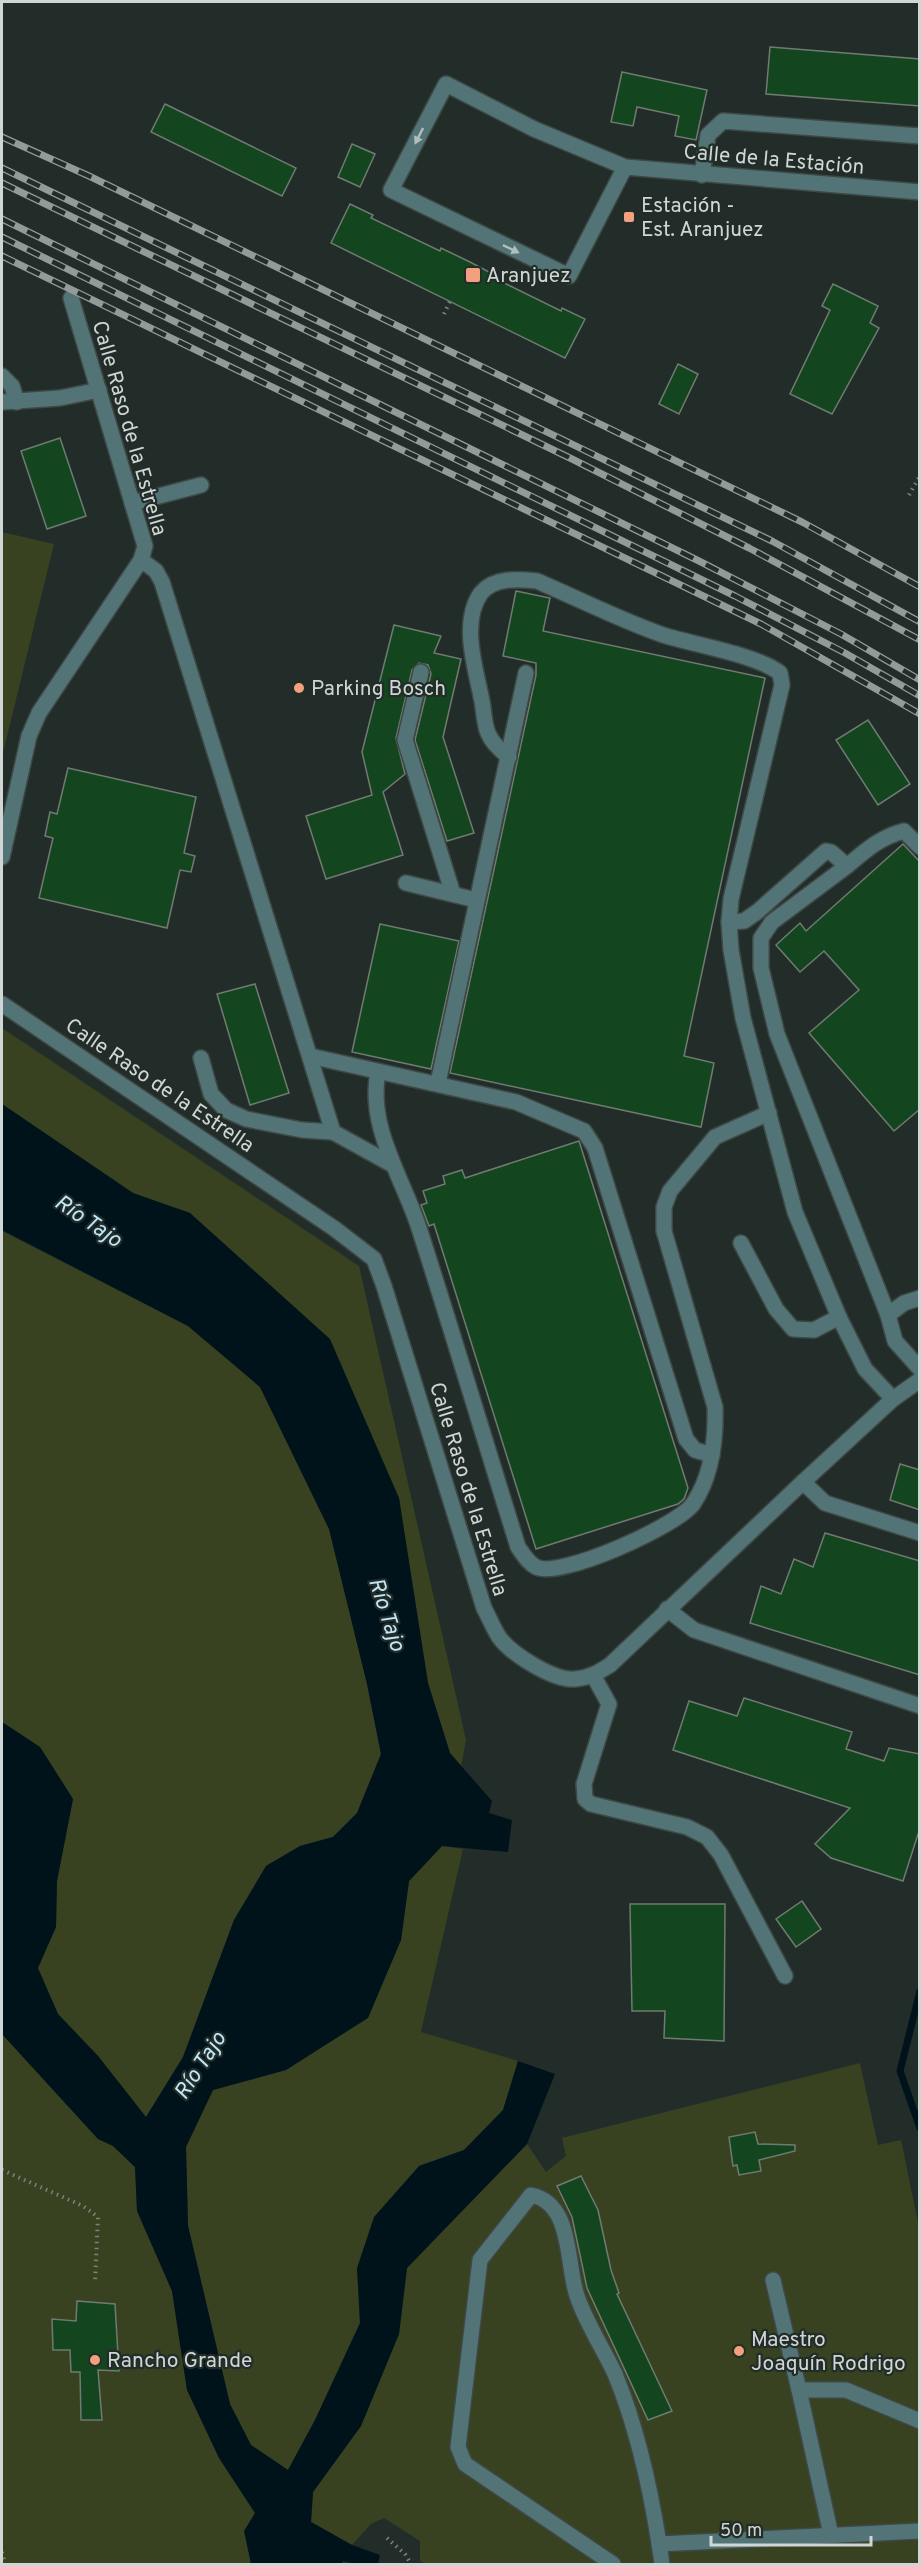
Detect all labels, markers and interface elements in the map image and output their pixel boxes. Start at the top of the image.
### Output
one-way arrow [414,127,424,144]
street label: Calle de la Estación [682,139,866,182]
place label: Estación - Est. Aranjuez [641,193,764,244]
marker: Estación - Est. Aranjuez [622,210,636,224]
one-way arrow [503,244,520,253]
place label: Aranjuez [486,263,571,290]
marker: Aranjuez [464,266,482,284]
street label: Calle Raso de la Estrella [85,318,172,539]
place label: Parking Bosch [311,676,446,703]
marker: Parking Bosch [292,681,306,695]
street label: Calle Raso de la Estrella [59,1013,259,1160]
water label: Río Tajo [49,1190,127,1255]
street label: Calle Raso de la Estrella [422,1379,513,1600]
water label: Río Tajo [361,1575,410,1655]
water label: Río Tajo [169,2027,233,2105]
place label: Maestro Joaquín Rodrigo [751,2327,906,2378]
marker: Maestro Joaquín Rodrigo [732,2344,746,2358]
place label: Rancho Grande [107,2348,252,2375]
marker: Rancho Grande [88,2353,102,2367]
scale bar [711,2509,872,2547]
text: 50 m [720,2520,762,2543]

